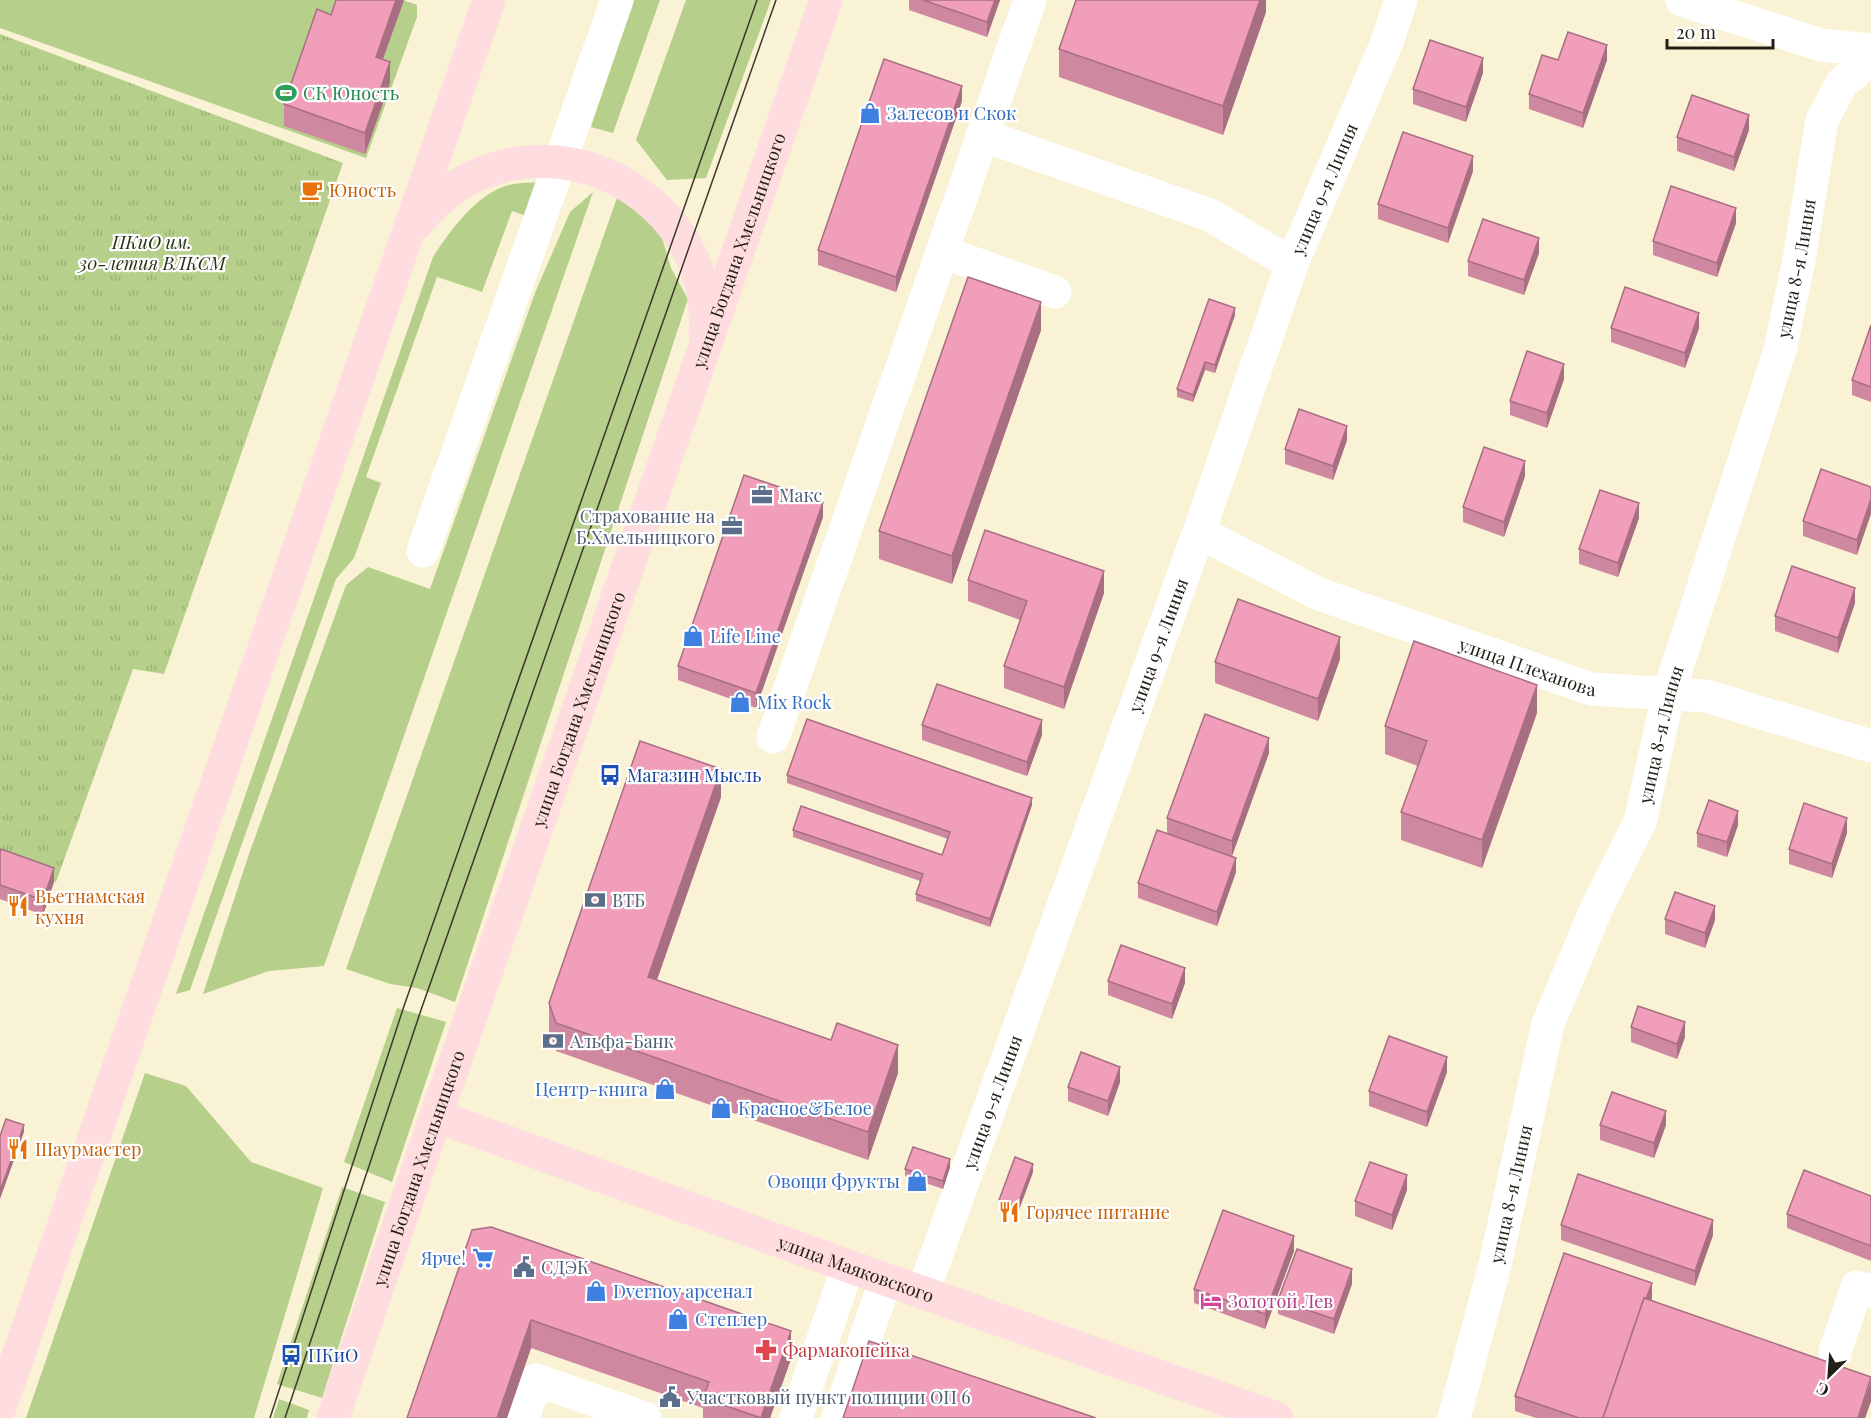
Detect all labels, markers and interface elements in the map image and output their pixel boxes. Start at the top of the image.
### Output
scale bar [1667,12,1774,50]
text: 20 m [1676,20,1716,44]
sports icon: СК Юность [274,81,298,105]
place label: СК Юность [303,81,399,105]
shop icon: Залесов и Скок [858,101,882,125]
place label: Залесов и Скок [887,101,1016,125]
street label: улица 9-я Линия [1285,119,1363,259]
street label: улица Богдана Хмельницкого [686,129,791,372]
cafe icon: Юность [300,178,324,202]
place label: Юность [329,178,396,202]
street label: улица 8-я Линия [1771,197,1821,341]
park label: ПКиО им. 30-летия ВЛКСМ [76,230,227,275]
office icon: Макс [750,483,774,507]
place label: Макс [779,483,823,507]
place label: Страхование на Б.Хмельницкого [576,504,715,549]
office icon: Страхование на Б.Хмельницкого [720,514,744,538]
street label: улица 9-я Линия [1122,575,1193,717]
street label: улица Богдана Хмельницкого [526,588,630,831]
shop icon: Life Line [681,624,705,648]
place label: Life Line [710,624,781,648]
street label: улица Плеханова [1455,632,1596,701]
street label: улица 8-я Линия [1632,662,1689,807]
shop icon: Mix Rock [728,690,752,714]
place label: Mix Rock [757,690,832,714]
bus stop icon: Магазин Мысль [598,763,622,787]
place label: Магазин Мысль [627,763,761,787]
place label: Вьетнамская кухня [35,884,145,929]
bank icon: ВТБ [583,888,607,912]
place label: ВТБ [612,888,645,912]
restaurant icon: Вьетнамская кухня [6,894,30,918]
bank icon: Альфа-Банк [541,1029,565,1053]
place label: Альфа-Банк [569,1029,674,1053]
street label: улица 9-я Линия [956,1031,1027,1173]
street label: улица Богдана Хмельницкого [367,1047,470,1290]
place label: Центр-книга [535,1077,648,1101]
shop icon: Центр-книга [653,1077,677,1101]
shop icon: Красное&Белое [709,1096,733,1120]
place label: Красное&Белое [738,1096,872,1120]
street label: улица 8-я Линия [1483,1122,1538,1267]
restaurant icon: Шаурмастер [6,1137,30,1161]
place label: Шаурмастер [35,1137,141,1161]
place label: Овощи Фрукты [768,1169,900,1193]
shop icon: Овощи Фрукты [905,1169,929,1193]
restaurant icon: Горячее питание [997,1200,1021,1224]
place label: Горячее питание [1026,1200,1170,1224]
street label: улица Маяковского [774,1229,937,1308]
place label: Ярче! [420,1246,466,1270]
supermarket icon: Ярче! [471,1246,495,1270]
public building icon: СДЭК [512,1255,536,1279]
place label: СДЭК [541,1255,589,1279]
shop icon: Dvernoy арсенал [584,1279,608,1303]
place label: Dvernoy арсенал [613,1279,753,1303]
hotel icon: Золотой Лев [1199,1289,1223,1313]
place label: Золотой Лев [1228,1289,1333,1313]
shop icon: Степлер [666,1307,690,1331]
place label: Степлер [695,1307,767,1331]
pharmacy icon: Фармакопейка [754,1338,778,1362]
place label: Фармакопейка [783,1338,910,1362]
bus stop icon: ПКиО [279,1343,303,1367]
place label: ПКиО [308,1343,358,1367]
north arrow [1799,1346,1859,1406]
text: С [1813,1378,1832,1402]
public building icon: Участковый пункт полиции ОП 6 [658,1385,682,1409]
place label: Участковый пункт полиции ОП 6 [686,1385,971,1409]

